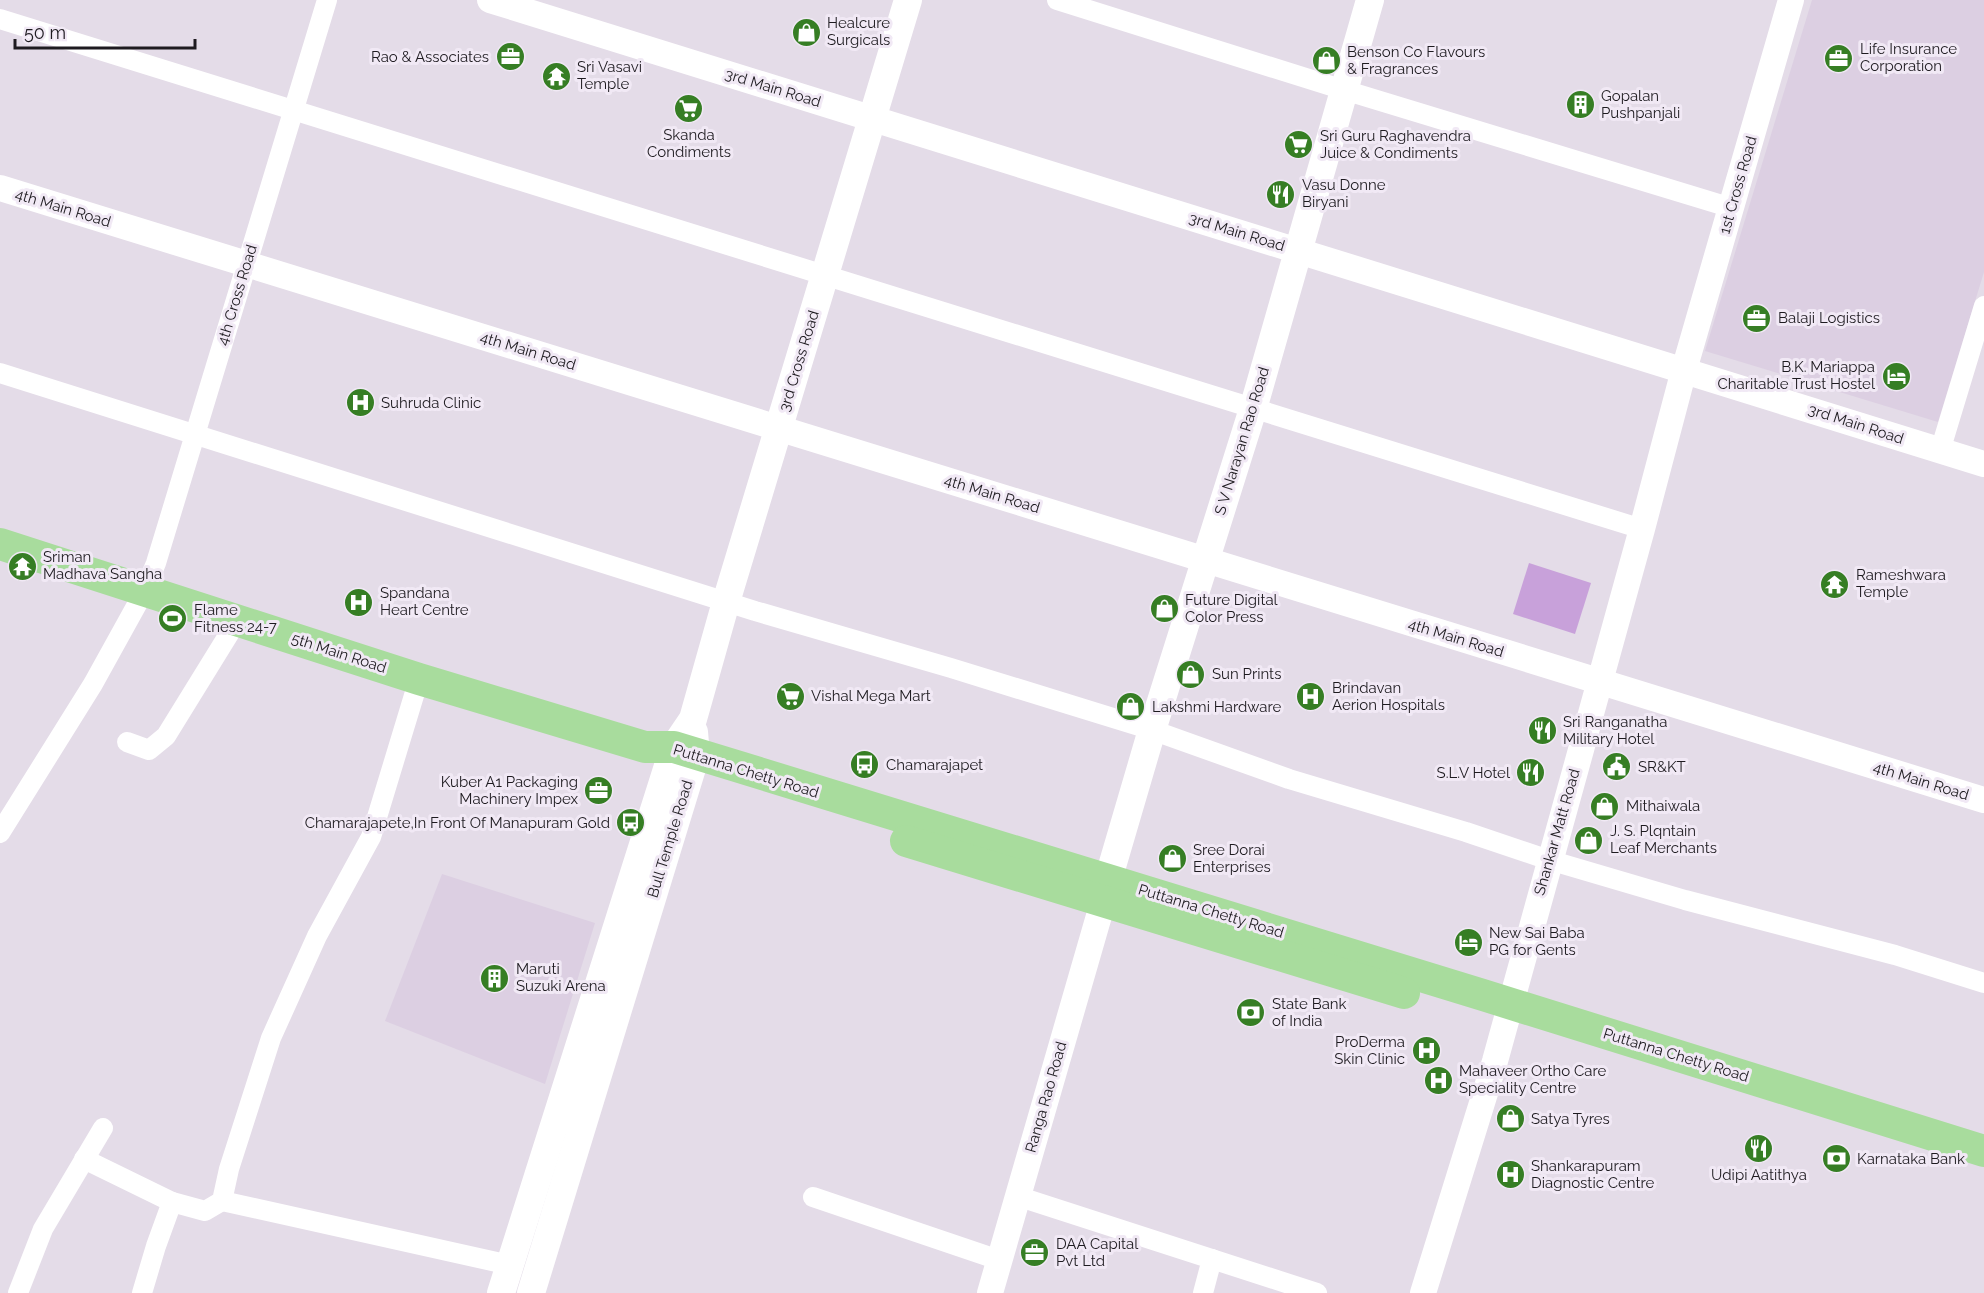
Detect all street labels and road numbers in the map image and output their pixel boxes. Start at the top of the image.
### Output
street label: 3rd Main Road [723,65,823,111]
street label: 1st Cross Road [1715,134,1761,236]
street label: 4th Main Road [13,185,113,231]
street label: 3rd Main Road [1187,209,1287,255]
street label: 4th Cross Road [213,242,261,348]
street label: 3rd Cross Road [775,308,823,414]
street label: 4th Main Road [478,328,578,374]
street label: S V Narayan Rao Road [1211,365,1273,517]
street label: 3rd Main Road [1806,400,1906,448]
street label: 4th Main Road [942,471,1042,517]
street label: 4th Main Road [1406,615,1506,661]
street label: 5th Main Road [289,629,389,677]
street label: Puttanna Chetty Road [671,740,821,802]
street label: 4th Main Road [1871,758,1971,804]
street label: Shankar Matt Road [1530,767,1584,897]
street label: Bull Temple Road [644,778,696,900]
street label: Puttanna Chetty Road [1136,880,1286,942]
street label: Puttanna Chetty Road [1601,1024,1751,1086]
street label: Ranga Rao Road [1022,1040,1070,1154]

